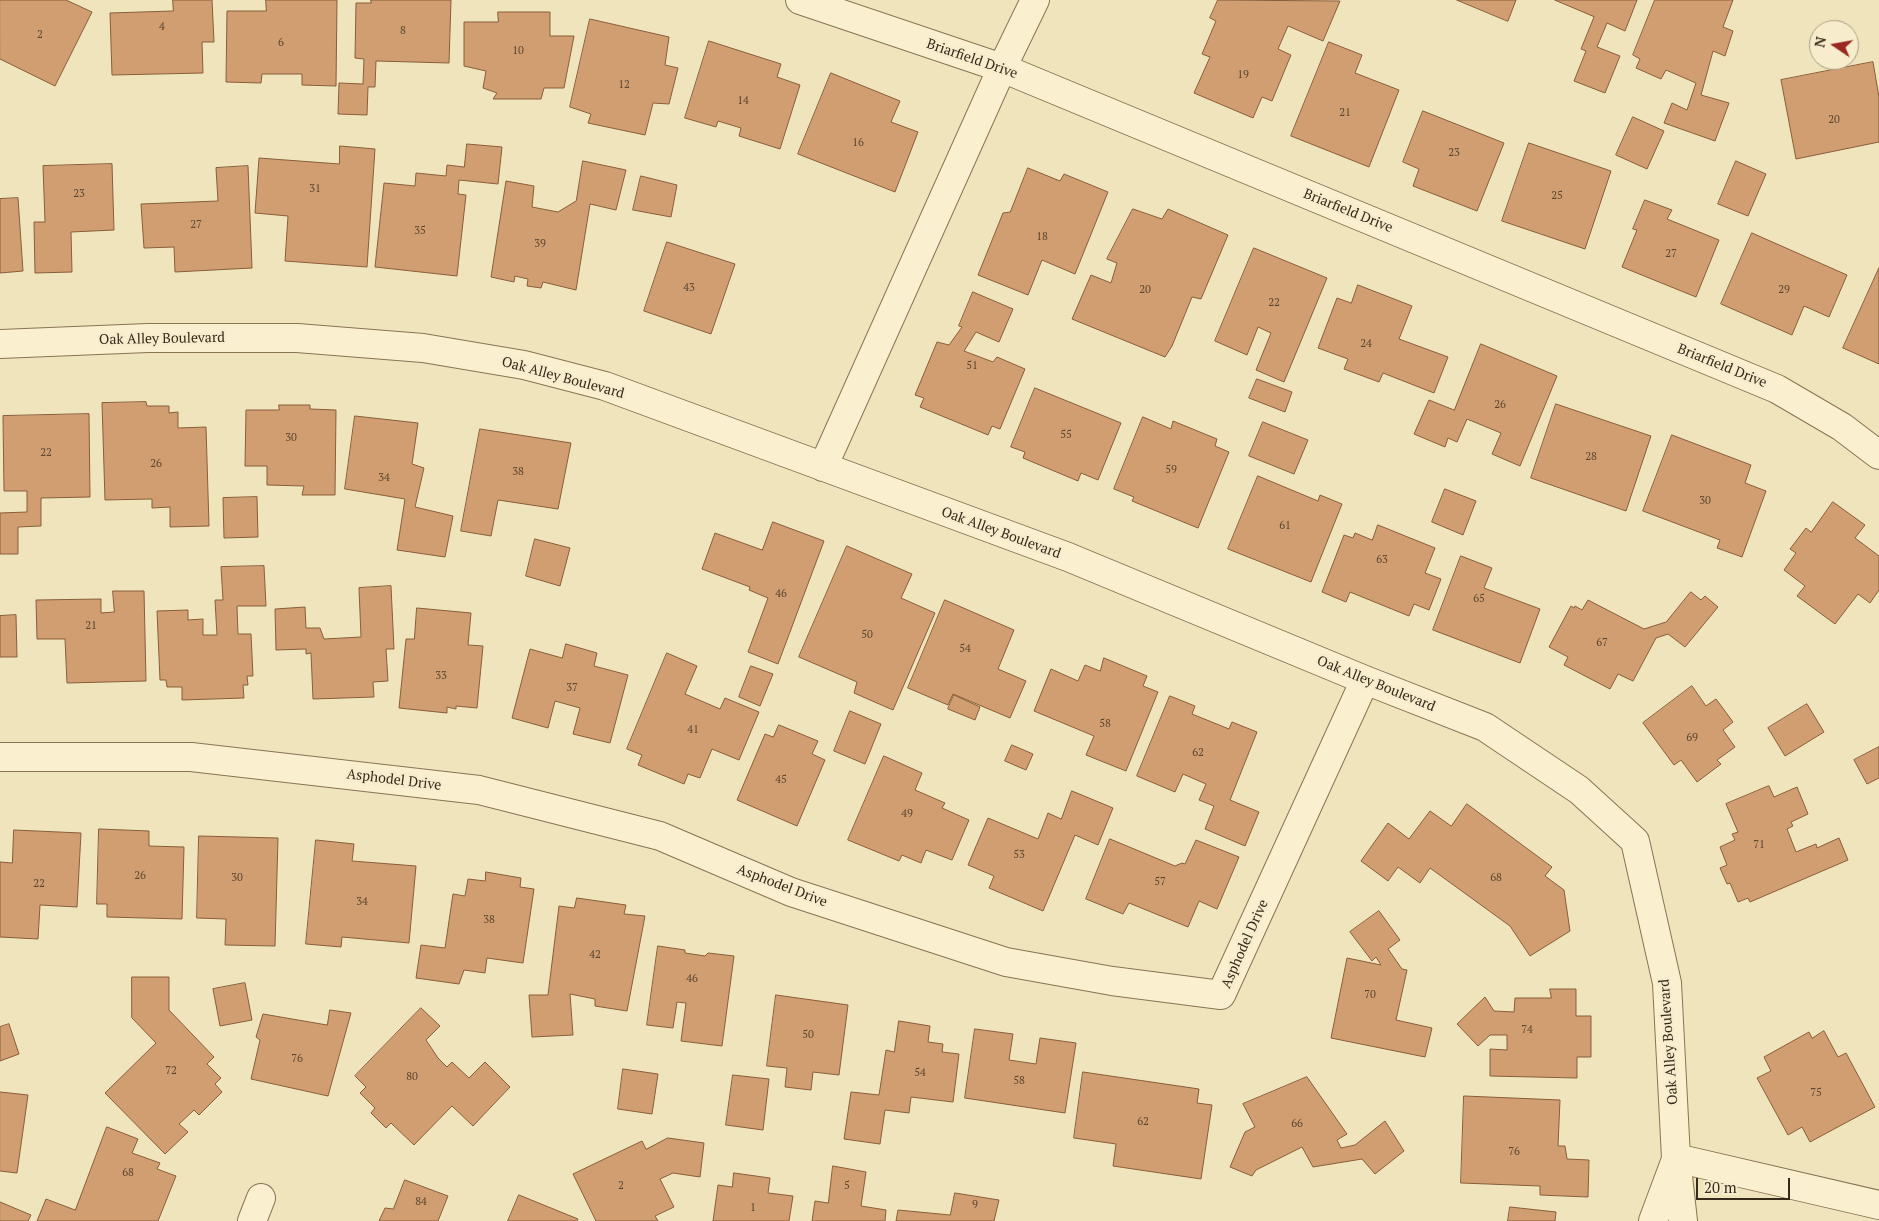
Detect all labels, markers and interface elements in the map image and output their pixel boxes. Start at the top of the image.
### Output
house number: 4 [159,20,165,34]
north arrow [1809,20,1859,70]
house number: 8 [400,24,406,38]
house number: 2 [37,28,43,42]
text: N [1809,35,1830,49]
house number: 6 [278,36,284,50]
street label: Briarfield Drive [924,36,1020,82]
house number: 10 [512,44,524,58]
house number: 19 [1237,68,1249,82]
house number: 12 [618,78,630,92]
house number: 14 [737,94,749,108]
house number: 21 [1339,106,1351,120]
house number: 20 [1828,113,1840,127]
house number: 16 [852,136,864,150]
house number: 23 [1448,146,1460,160]
house number: 31 [309,182,321,196]
street label: Briarfield Drive [1301,185,1395,237]
house number: 23 [73,187,85,201]
house number: 25 [1551,189,1563,203]
house number: 27 [190,218,202,232]
house number: 35 [414,224,426,238]
house number: 18 [1036,230,1048,244]
house number: 39 [534,237,546,251]
house number: 27 [1665,247,1677,261]
house number: 43 [683,281,695,295]
house number: 20 [1139,283,1151,297]
house number: 29 [1778,283,1790,297]
house number: 22 [1268,296,1280,310]
street label: Oak Alley Boulevard [99,330,225,348]
house number: 24 [1360,337,1372,351]
street label: Briarfield Drive [1675,340,1769,392]
street label: Oak Alley Boulevard [500,354,626,402]
house number: 51 [966,359,978,373]
house number: 26 [1494,398,1506,412]
house number: 55 [1060,428,1072,442]
house number: 30 [285,431,297,445]
house number: 22 [40,446,52,460]
house number: 28 [1585,450,1597,464]
house number: 26 [150,457,162,471]
house number: 59 [1165,463,1177,477]
house number: 38 [512,465,524,479]
house number: 34 [378,471,390,485]
house number: 30 [1699,494,1711,508]
street label: Oak Alley Boulevard [939,504,1063,562]
house number: 61 [1279,519,1291,533]
house number: 63 [1376,553,1388,567]
house number: 46 [775,587,787,601]
house number: 65 [1473,592,1485,606]
house number: 21 [85,619,97,633]
house number: 50 [861,628,873,642]
house number: 67 [1596,636,1608,650]
house number: 54 [959,642,971,656]
street label: Oak Alley Boulevard [1314,653,1438,715]
house number: 33 [435,669,447,683]
house number: 37 [566,681,578,695]
house number: 58 [1099,717,1111,731]
house number: 41 [687,723,699,737]
house number: 69 [1686,731,1698,745]
house number: 62 [1192,746,1204,760]
street label: Asphodel Drive [346,766,442,794]
house number: 45 [775,773,787,787]
house number: 49 [901,807,913,821]
house number: 71 [1753,838,1765,852]
house number: 53 [1013,848,1025,862]
street label: Asphodel Drive [734,861,830,911]
house number: 26 [134,869,146,883]
house number: 30 [231,871,243,885]
house number: 68 [1490,871,1502,885]
house number: 57 [1154,875,1166,889]
house number: 22 [33,877,45,891]
house number: 34 [356,895,368,909]
street label: Asphodel Drive [1218,897,1272,991]
house number: 38 [483,913,495,927]
house number: 42 [589,948,601,962]
house number: 46 [686,972,698,986]
street label: Oak Alley Boulevard [1656,979,1682,1105]
house number: 70 [1364,988,1376,1002]
house number: 74 [1521,1023,1533,1037]
house number: 50 [802,1028,814,1042]
house number: 76 [291,1052,303,1066]
house number: 72 [165,1064,177,1078]
house number: 54 [914,1066,926,1080]
house number: 80 [406,1070,418,1084]
house number: 58 [1013,1074,1025,1088]
house number: 75 [1810,1086,1822,1100]
house number: 62 [1137,1115,1149,1129]
house number: 66 [1291,1117,1303,1131]
house number: 76 [1508,1145,1520,1159]
house number: 68 [122,1166,134,1180]
scale bar [1699,1168,1793,1200]
text: 20 m [1704,1177,1737,1197]
house number: 2 [618,1179,624,1193]
house number: 5 [844,1179,850,1193]
house number: 84 [415,1195,427,1209]
house number: 9 [972,1198,978,1212]
house number: 1 [750,1201,756,1215]

